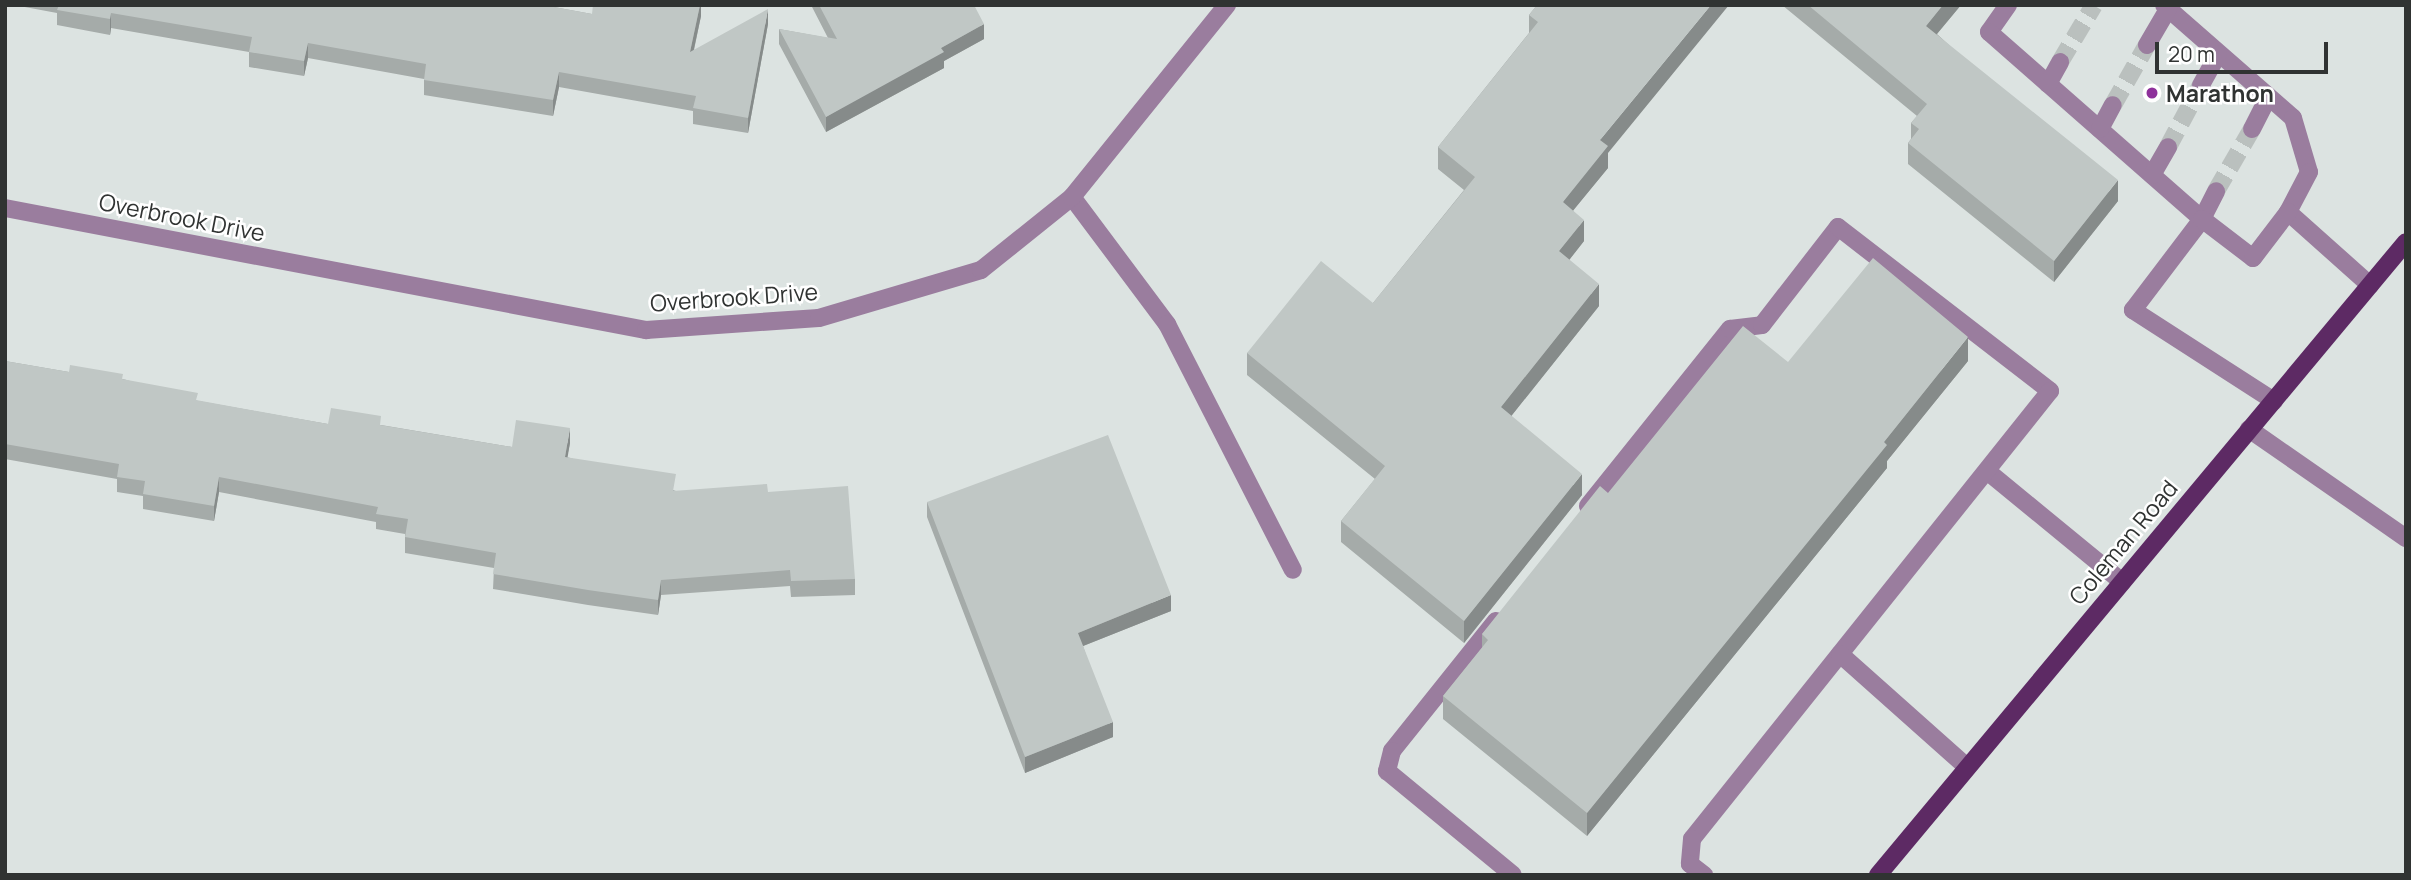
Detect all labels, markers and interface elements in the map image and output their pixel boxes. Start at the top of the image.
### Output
scale bar [2159,28,2332,72]
text: 20 m [2168,40,2215,68]
place label: Marathon [2166,79,2274,107]
marker: Marathon [2144,85,2160,101]
street label: Overbrook Drive [97,187,267,247]
street label: Overbrook Drive [649,277,819,317]
street label: Coleman Road [2063,474,2183,610]

